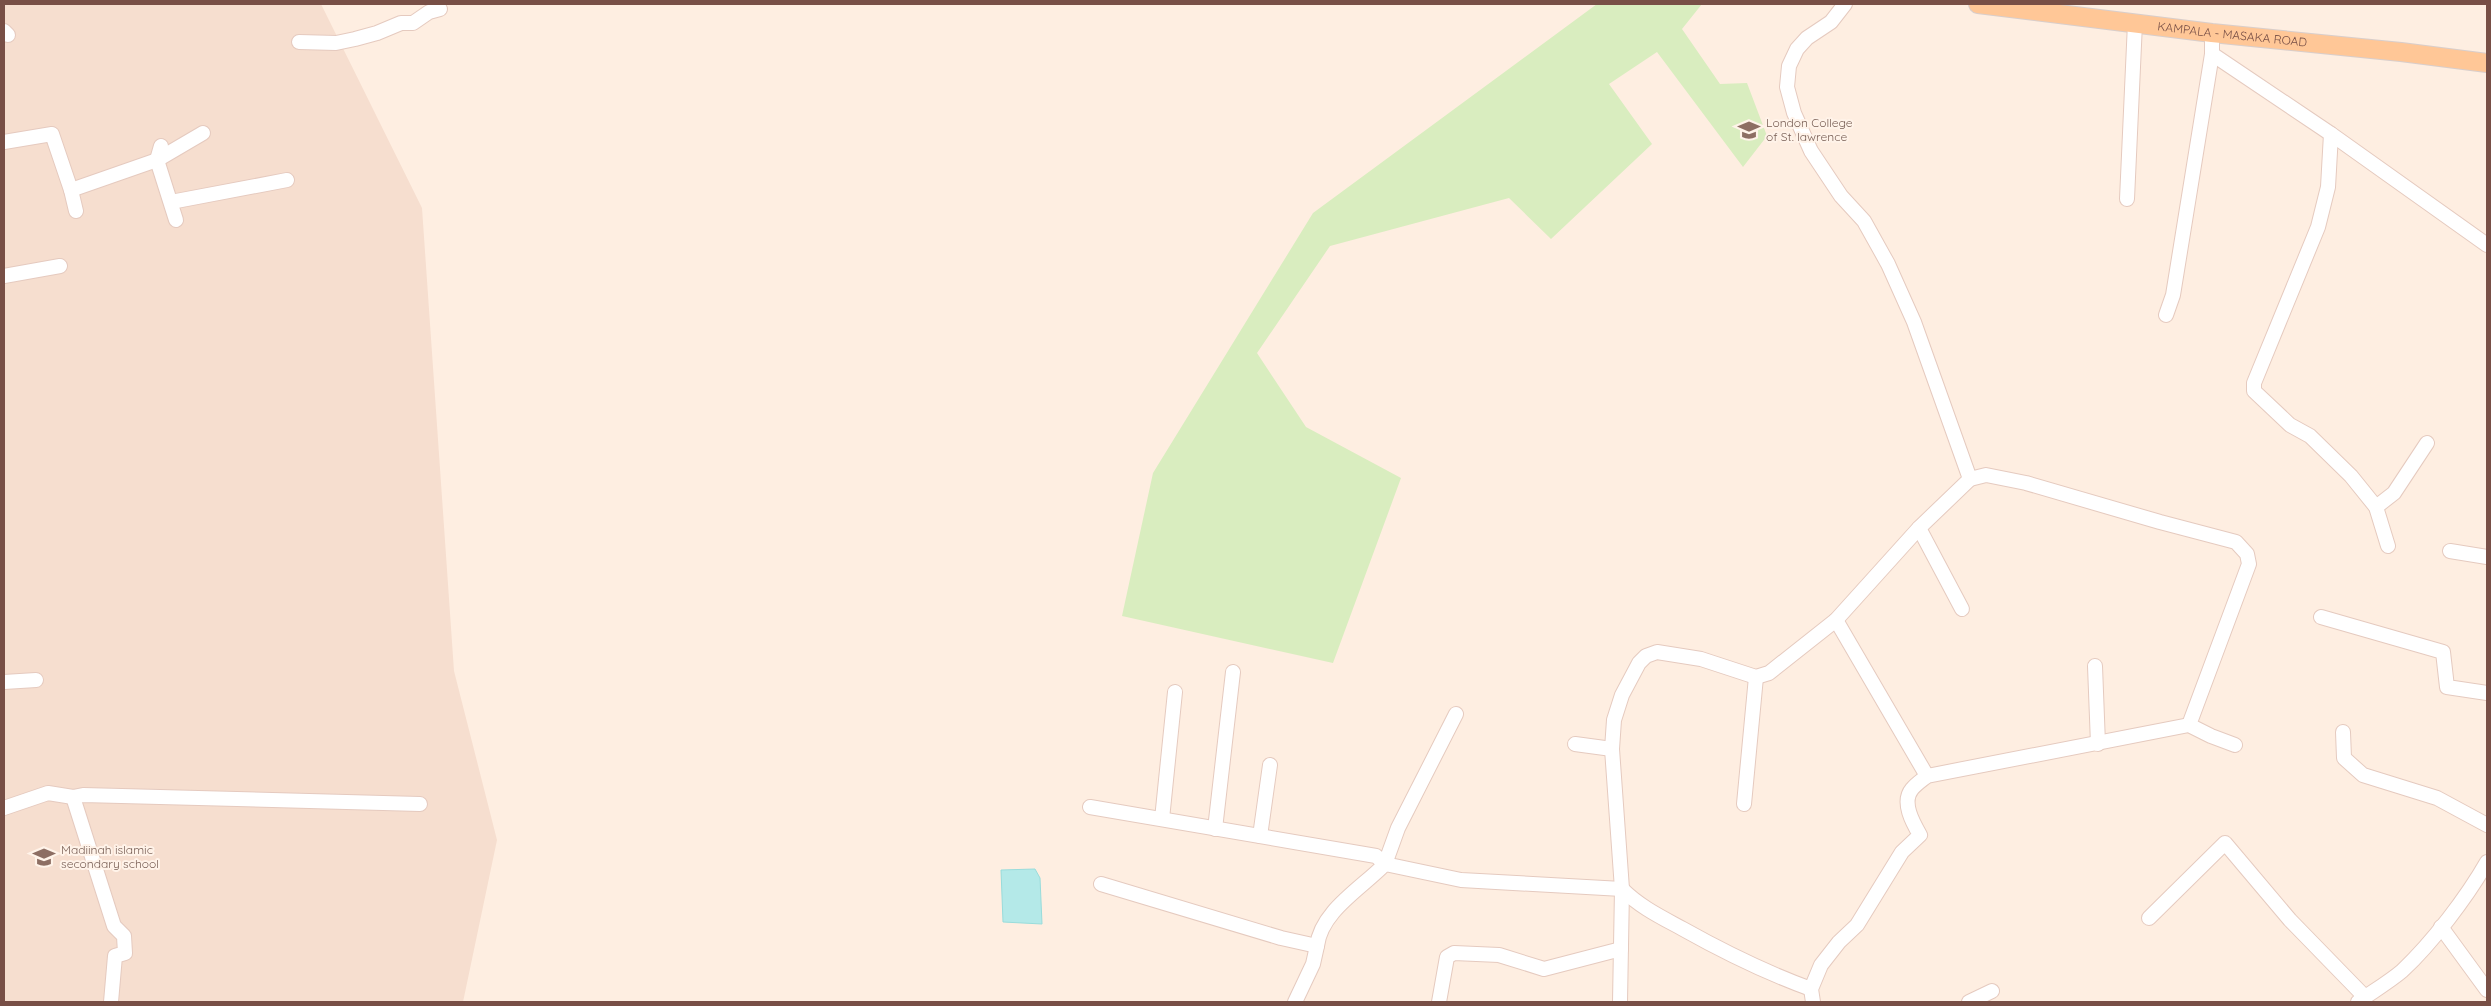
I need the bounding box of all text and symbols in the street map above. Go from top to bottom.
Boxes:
street label: KAMPALA - MASAKA ROAD [2157,18,2308,50]
place label: London College of St. lawrence [1766,115,1853,144]
school or university icon: London College of St. lawrence [1736,117,1762,143]
place label: Madiinah islamic secondary school [61,842,159,871]
school or university icon: Madiinah islamic secondary school [31,844,57,870]

